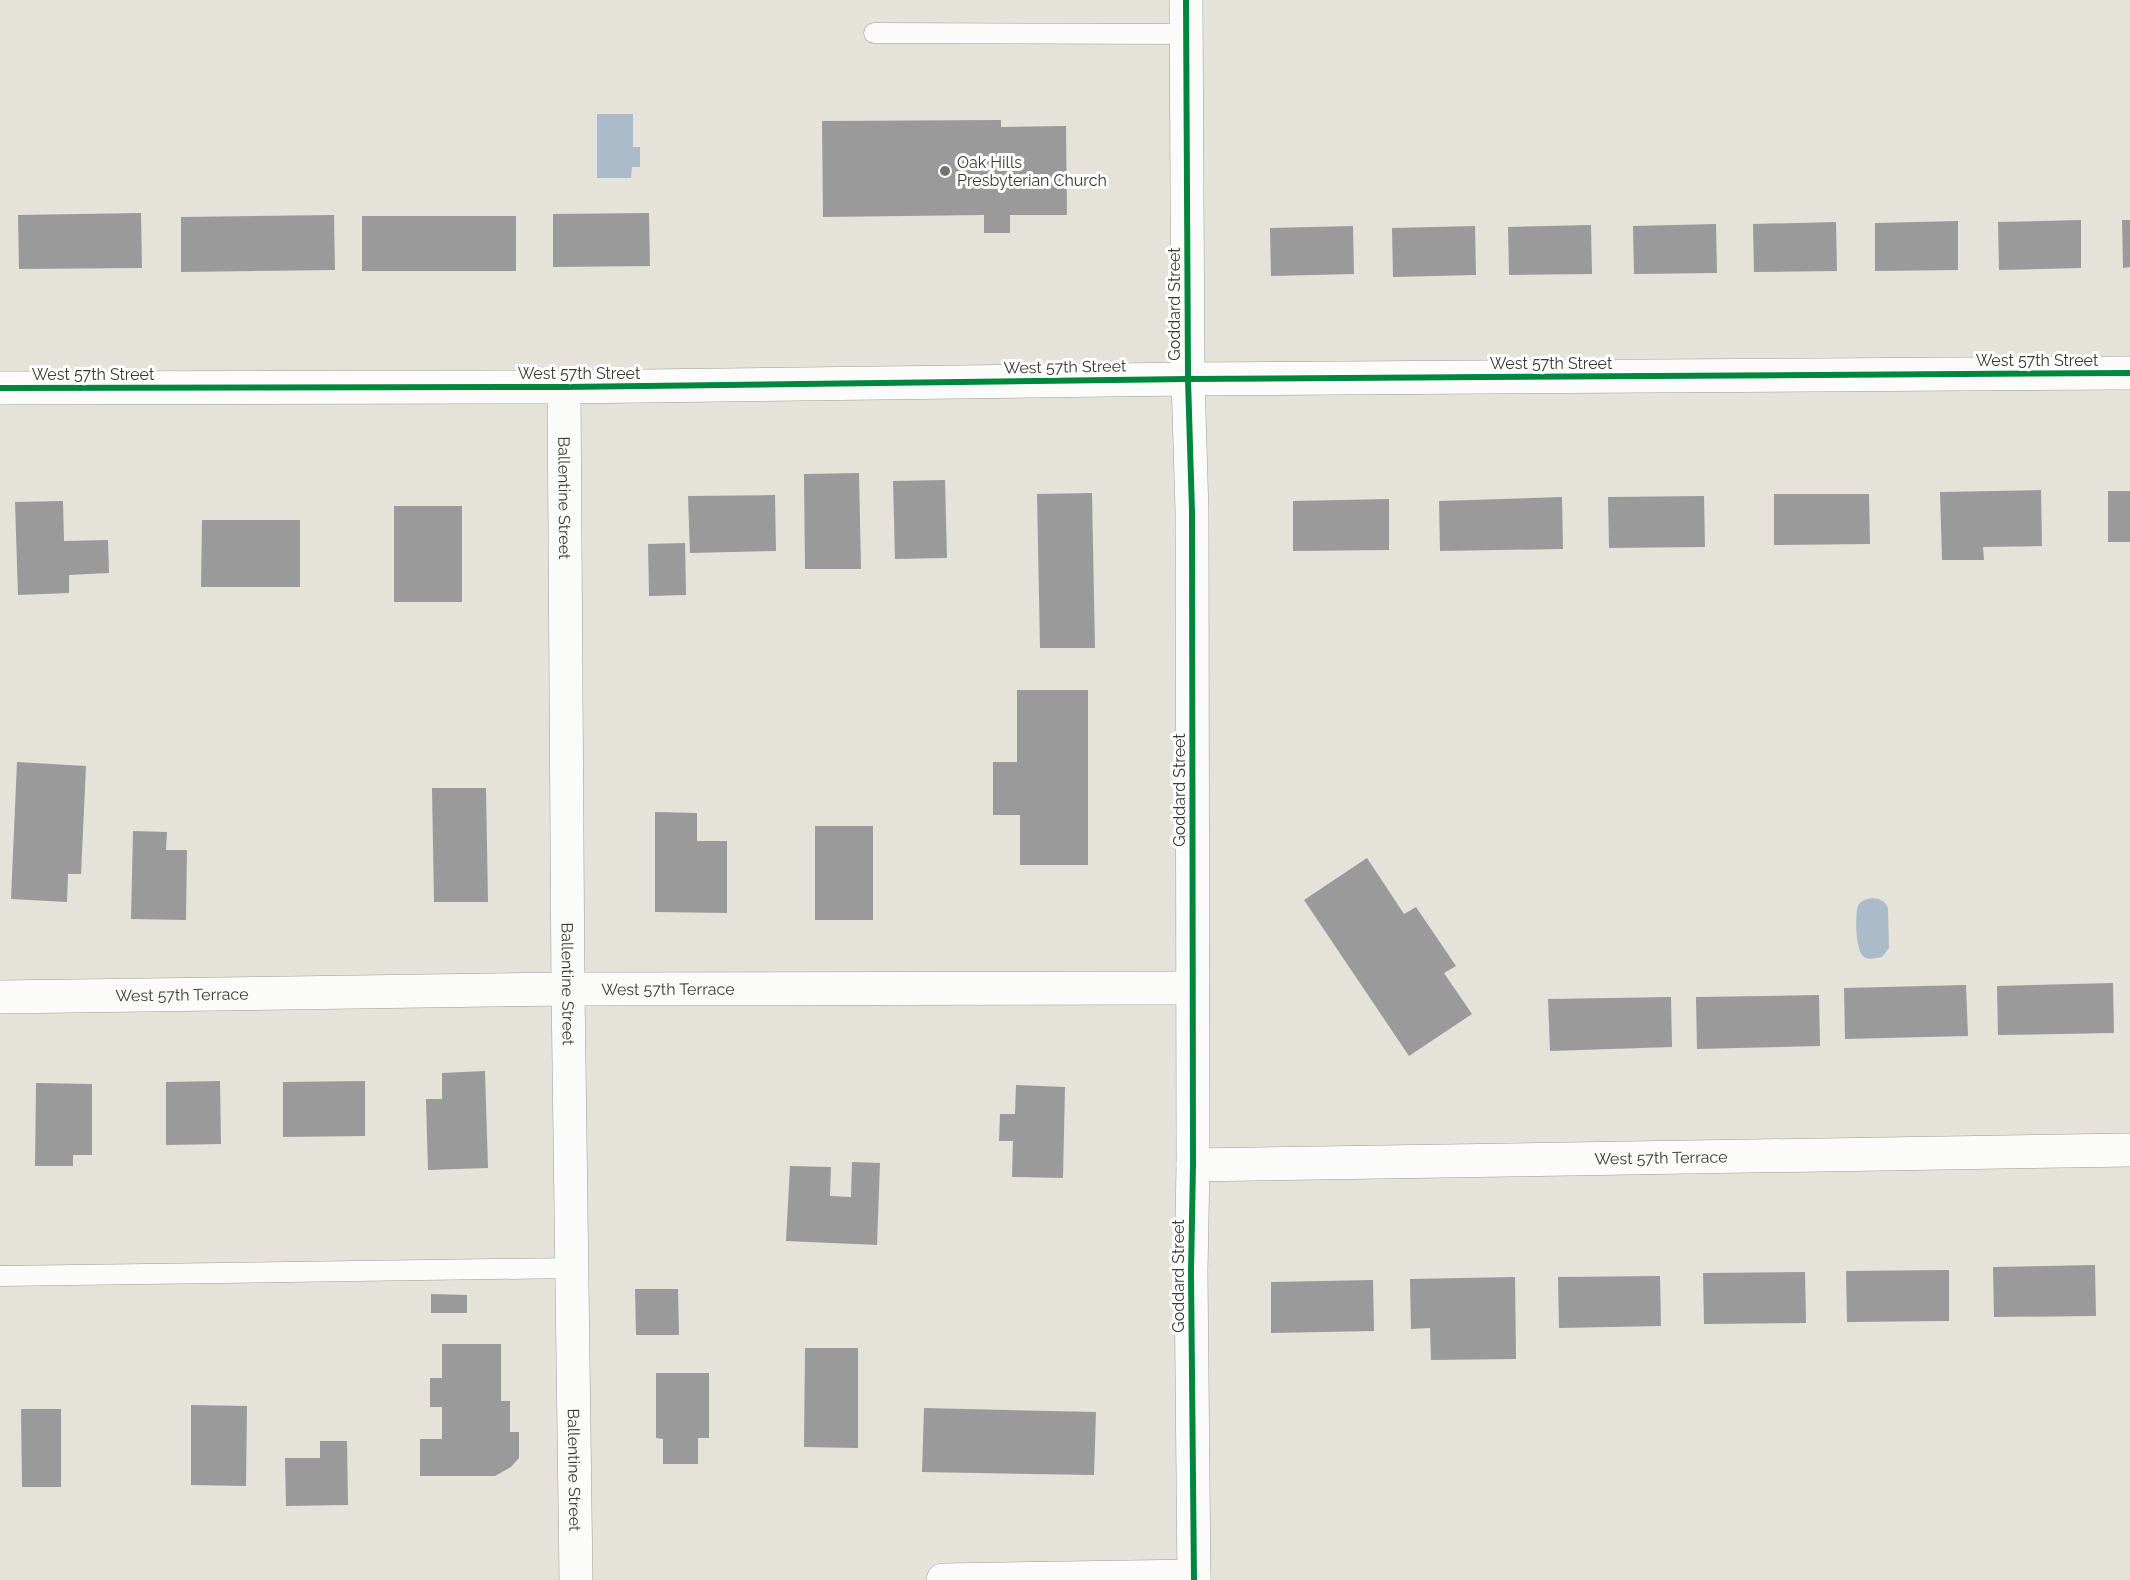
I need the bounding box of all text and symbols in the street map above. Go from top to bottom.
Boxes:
place label: Oak Hills Presbyterian Church [957,153,1107,190]
marker: Oak Hills Presbyterian Church [938,164,952,178]
street label: Goddard Street [1165,247,1184,361]
street label: West 57th Street [1976,351,2099,370]
street label: West 57th Street [1490,354,1613,373]
street label: West 57th Street [1004,356,1127,378]
street label: West 57th Street [518,364,641,383]
street label: West 57th Street [32,365,155,384]
street label: Ballentine Street [555,436,575,560]
street label: Goddard Street [1170,733,1189,847]
street label: Ballentine Street [558,922,578,1046]
street label: West 57th Terrace [601,979,735,998]
street label: West 57th Terrace [115,984,249,1005]
street label: West 57th Terrace [1594,1147,1728,1168]
street label: Goddard Street [1169,1219,1188,1333]
street label: Ballentine Street [564,1408,585,1532]

